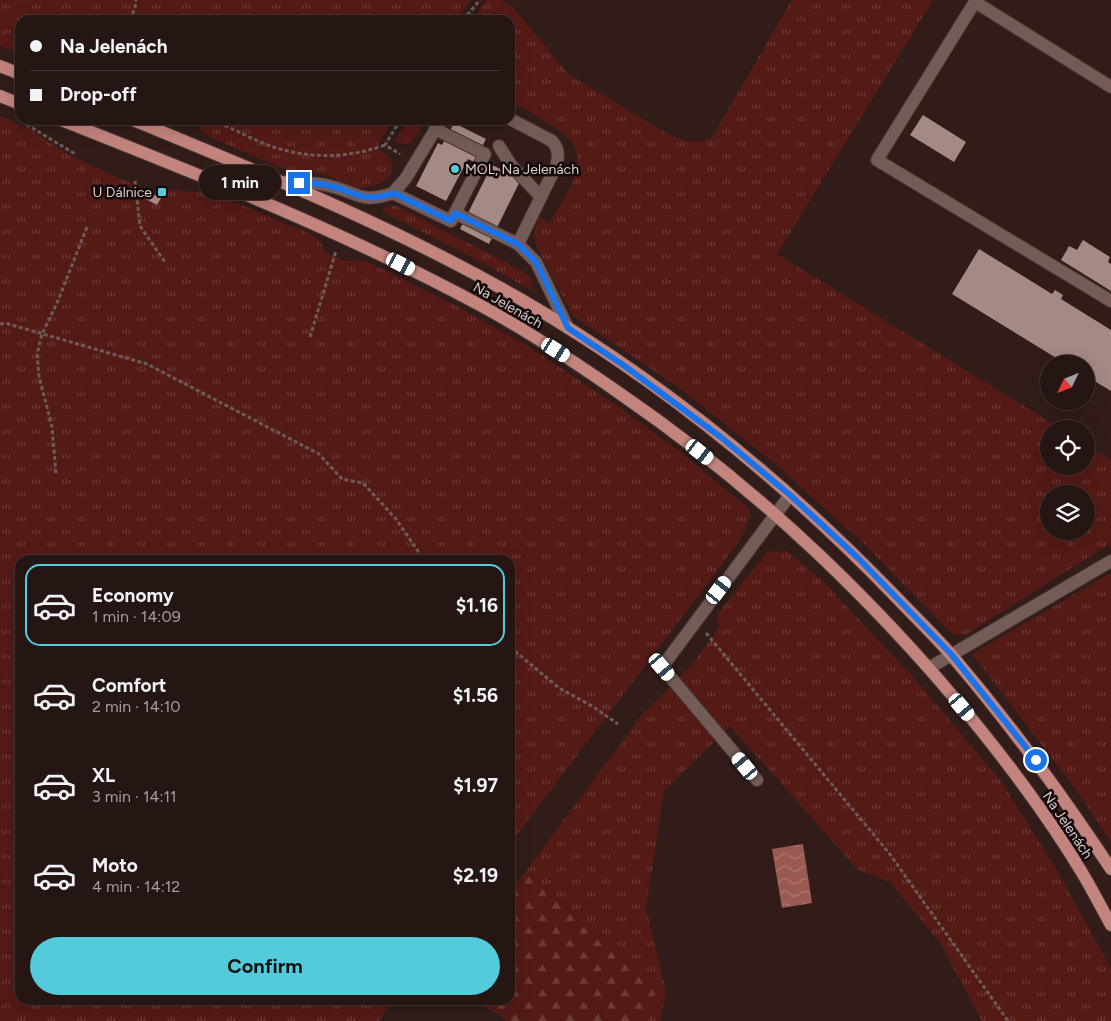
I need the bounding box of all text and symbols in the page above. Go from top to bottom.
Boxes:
text: Na Jelenách [60,35,168,58]
text: Drop-off [60,83,137,106]
place label: MOL, Na Jelenách [465,161,579,178]
marker: MOL, Na Jelenách [449,163,461,175]
callout: 1 min [199,166,282,200]
route end [288,172,310,194]
text: 1 min [221,173,259,192]
place label: U Dálnice [93,184,152,201]
marker: U Dálnice [156,186,168,198]
car [384,251,417,277]
street label: Na Jelenách [470,279,546,332]
car [539,336,572,364]
north arrow [1040,355,1095,410]
map controls [1040,355,1095,540]
button: locate [1040,420,1095,475]
car [683,437,716,467]
button: layers [1040,485,1095,540]
car [703,574,734,606]
icon: car [32,583,77,628]
text: Economy [92,584,174,607]
text: $1.16 [456,594,498,617]
text: 1 min · 14:09 [92,607,181,626]
car [646,651,677,683]
icon: car [32,673,77,718]
text: Comfort [92,674,167,697]
text: $1.56 [453,684,498,707]
car [946,691,977,723]
text: 2 min · 14:10 [92,697,181,716]
route start [1025,749,1047,771]
car [729,750,760,782]
icon: car [32,763,77,808]
text: XL [92,764,115,787]
text: $1.97 [453,774,498,797]
text: 3 min · 14:11 [92,787,177,806]
street label: Na Jelenách [1039,788,1096,862]
icon: car [32,853,77,898]
text: Moto [92,854,138,877]
text: $2.19 [453,864,498,887]
text: 4 min · 14:12 [92,877,180,896]
button: Confirm [30,937,500,995]

